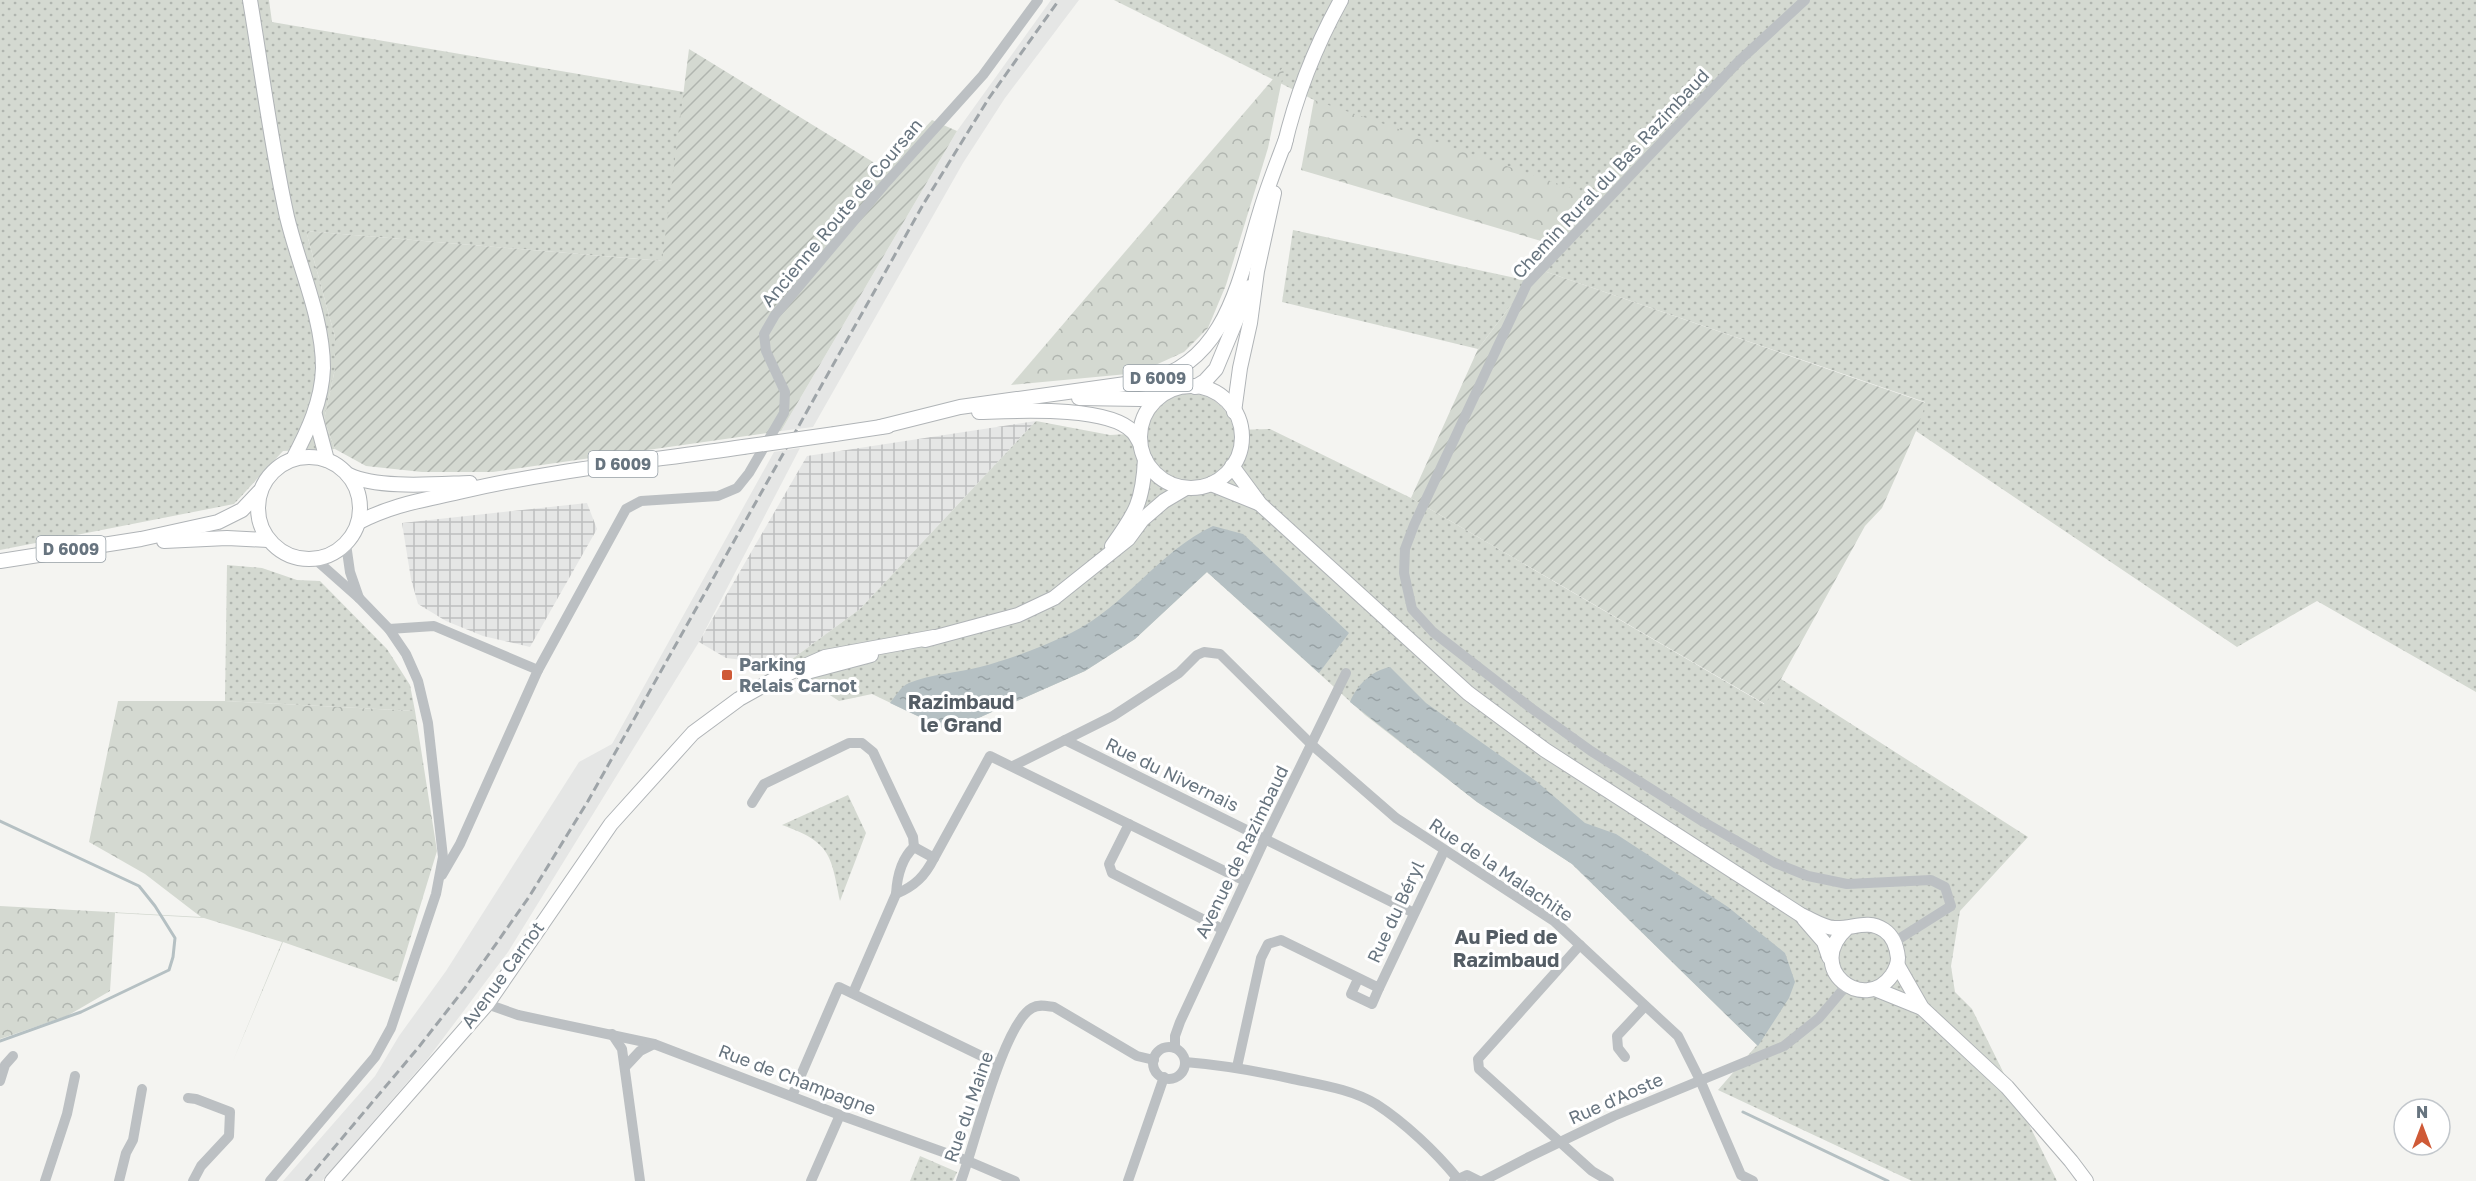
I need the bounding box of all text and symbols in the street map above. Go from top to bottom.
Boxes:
street label: Chemin Rural du Bas Razimbaud [1507,64,1713,283]
street label: Ancienne Route de Coursan [756,114,926,311]
road number: D 6009 [1124,365,1192,391]
road number: D 6009 [588,451,658,477]
road number: D 6009 [36,536,106,562]
place label: Parking Relais Carnot [739,653,857,696]
marker: Parking Relais Carnot [720,668,734,682]
district label: Razimbaud le Grand [908,689,1014,736]
street label: Rue du Nivernais [1102,732,1243,816]
street label: Avenue de Razimbaud [1190,762,1293,942]
street label: Rue de la Malachite [1425,813,1578,926]
street label: Rue du Béryl [1362,857,1428,966]
street label: Avenue Carnot [456,917,548,1032]
district label: Au Pied de Razimbaud [1453,924,1559,971]
street label: Rue de Champagne [715,1039,879,1119]
street label: Rue du Maine [939,1048,997,1165]
street label: Rue d'Aoste [1565,1067,1666,1129]
north arrow [2392,1097,2452,1157]
text: N [2416,1102,2428,1122]

